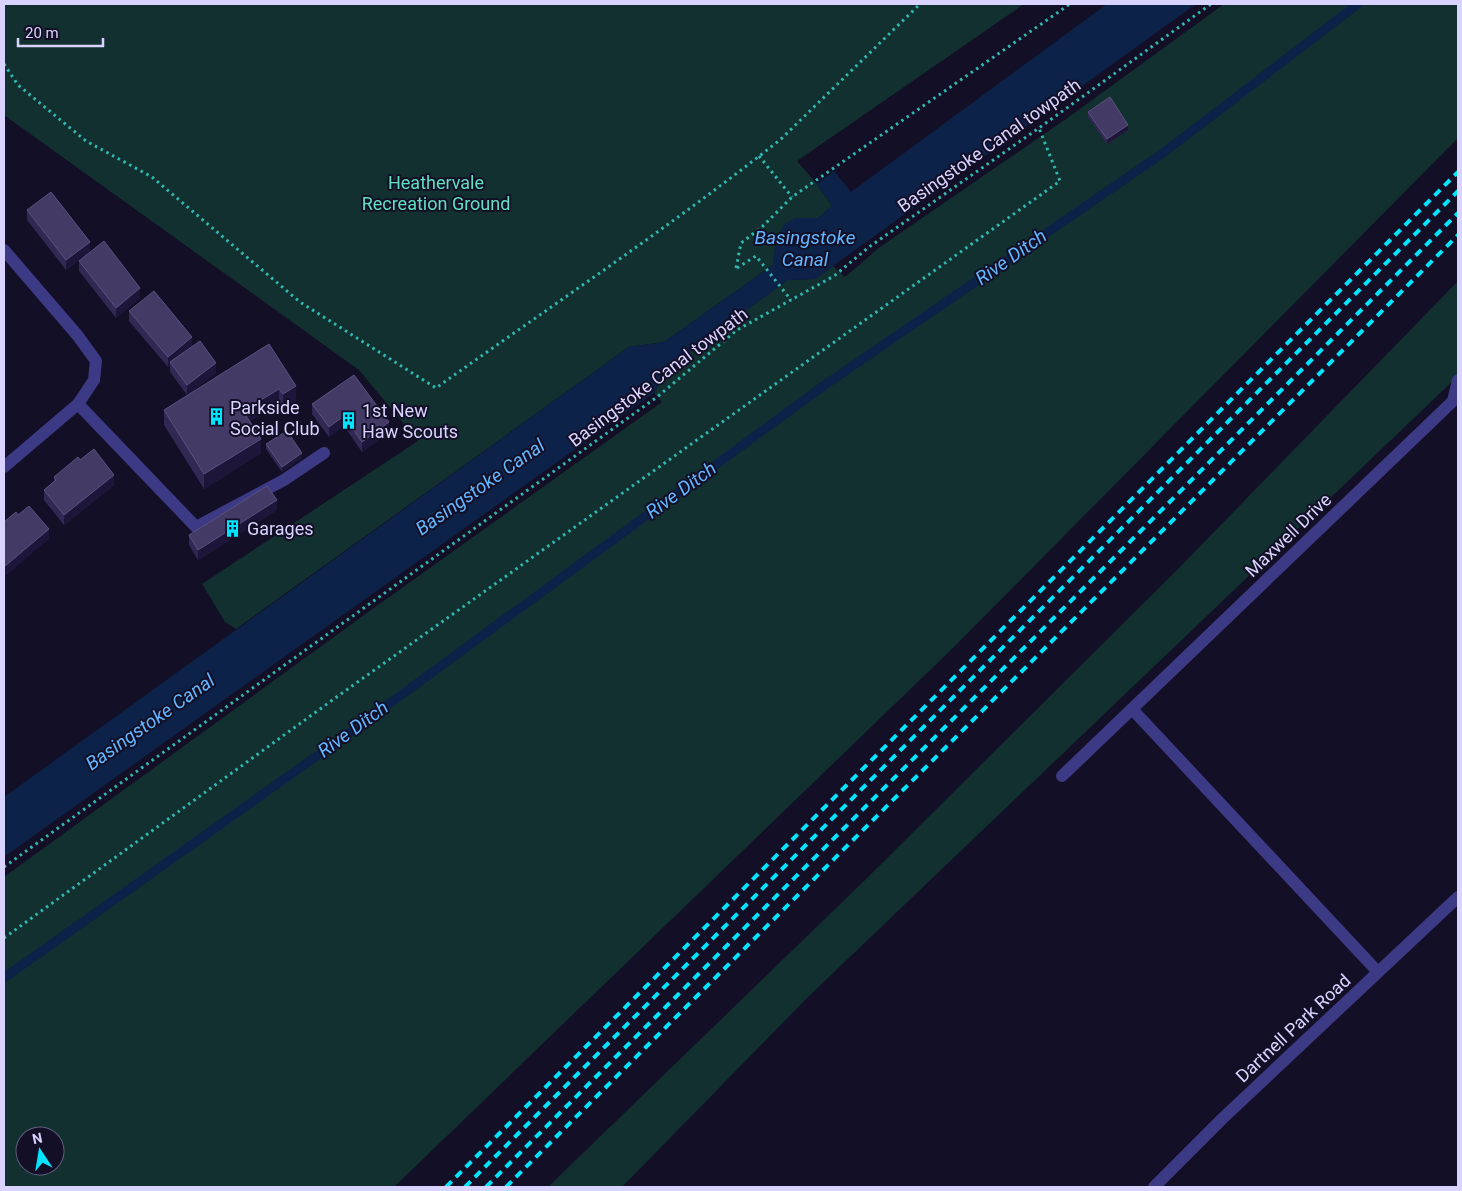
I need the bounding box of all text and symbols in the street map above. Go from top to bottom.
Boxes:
scale bar [18,15,102,47]
text: 20 m [25,24,59,42]
street label: Basingstoke Canal towpath [894,74,1084,216]
park label: Heathervale Recreation Ground [362,172,510,214]
water label: Rive Ditch [971,224,1051,290]
water label: Basingstoke Canal [755,226,856,271]
street label: Basingstoke Canal towpath [565,303,751,451]
place label: Parkside Social Club [230,397,320,439]
place label: 1st New Haw Scouts [362,400,458,442]
building icon: Parkside Social Club [206,407,226,427]
building icon: 1st New Haw Scouts [338,410,358,430]
water label: Basingstoke Canal [411,434,549,540]
water label: Rive Ditch [641,457,721,523]
street label: Maxwell Drive [1241,489,1335,581]
building icon: Garages [223,518,243,538]
place label: Garages [247,518,314,539]
water label: Basingstoke Canal [81,669,219,775]
water label: Rive Ditch [313,696,393,762]
street label: Dartnell Park Road [1231,970,1355,1086]
north arrow [15,1126,65,1176]
text: N [31,1129,44,1147]

